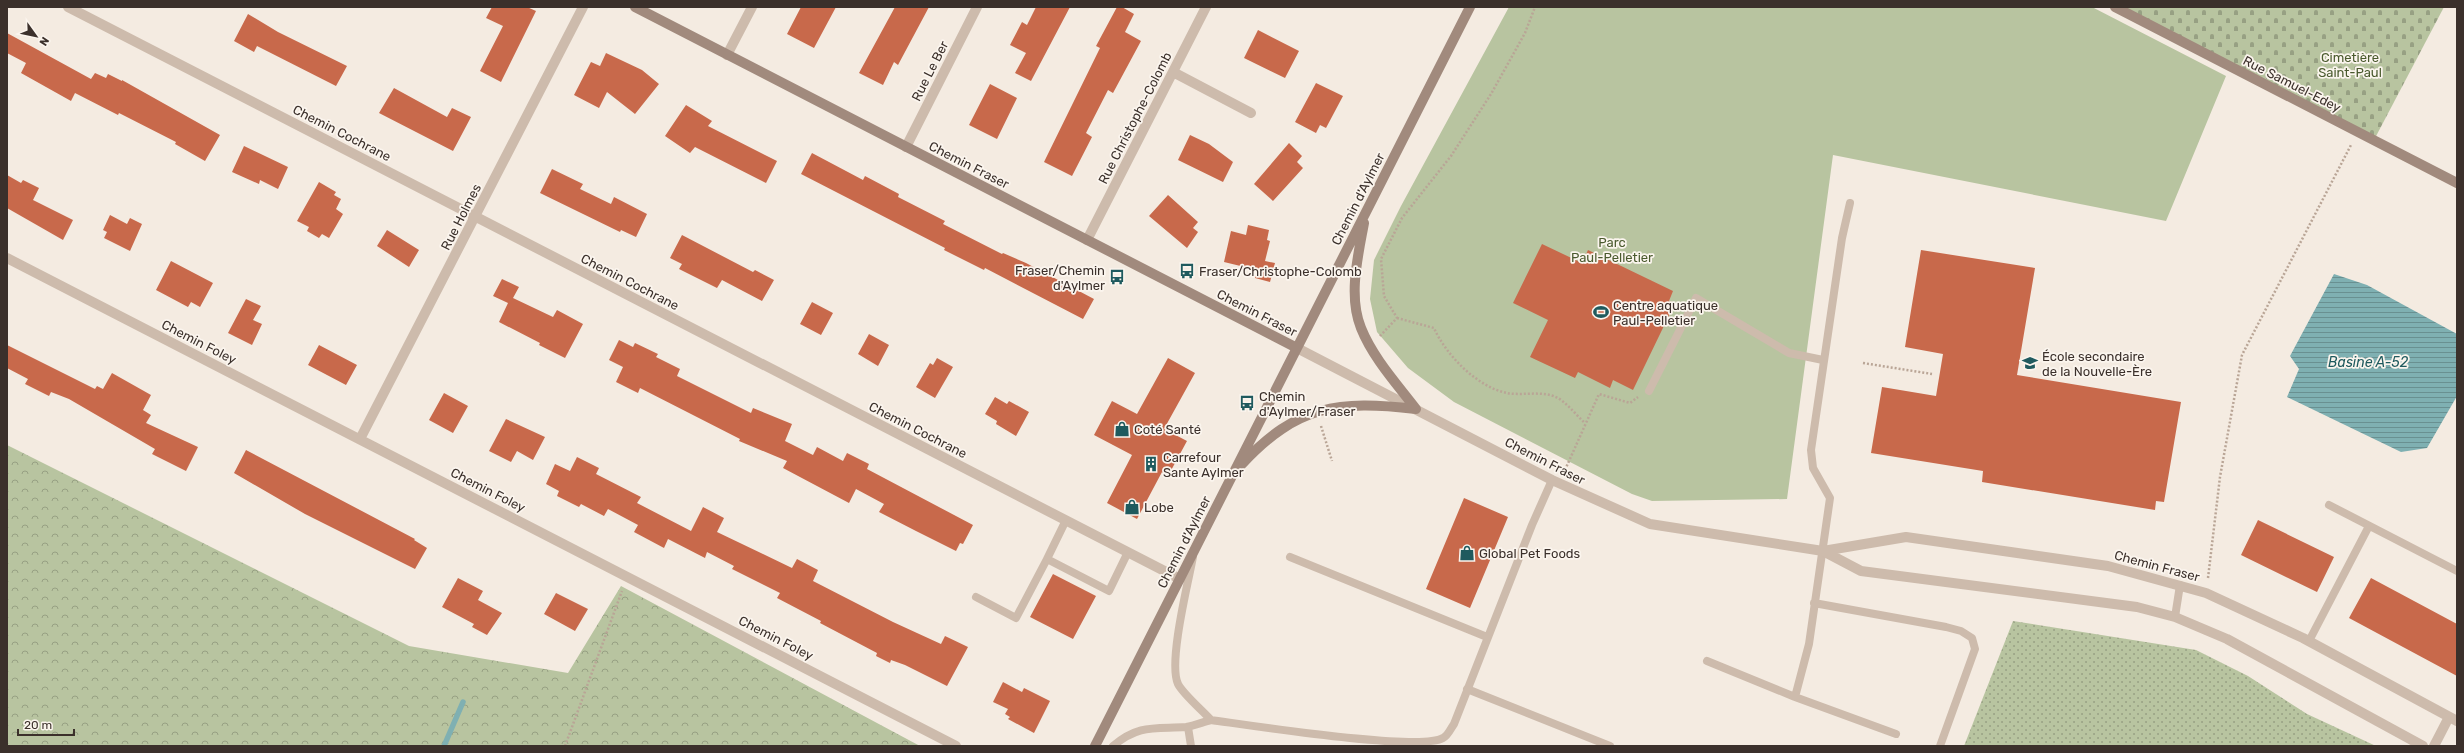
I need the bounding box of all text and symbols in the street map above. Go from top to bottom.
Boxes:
north arrow [16,16,56,56]
text: N [36,34,52,48]
street label: Rue Le Ber [908,38,952,104]
street label: Rue Christophe-Colomb [1095,49,1175,186]
park label: Cimetière Saint-Paul [2318,50,2382,80]
street label: Rue Samuel-Edey [2241,53,2343,115]
street label: Chemin Cochrane [290,102,394,164]
street label: Chemin Fraser [926,138,1012,192]
street label: Chemin d'Aylmer [1328,150,1388,248]
street label: Rue Holmes [438,181,484,253]
park label: Parc Paul-Pelletier [1571,235,1653,265]
street label: Chemin Cochrane [578,251,682,313]
bus stop icon: Fraser/Christophe-Colomb [1178,262,1196,280]
place label: Fraser/Chemin d'Aylmer [1015,263,1105,293]
place label: Fraser/Christophe-Colomb [1199,264,1362,279]
bus stop icon: Fraser/Chemin d'Aylmer [1108,268,1126,286]
street label: Chemin Fraser [1214,286,1300,340]
place label: Centre aquatique Paul-Pelletier [1613,298,1718,328]
sports icon: Centre aquatique Paul-Pelletier [1592,303,1610,321]
street label: Chemin Foley [159,317,239,367]
place label: École secondaire de la Nouvelle-Ère [2042,349,2152,379]
school or university icon: École secondaire de la Nouvelle-Ère [2021,354,2039,372]
water label: Basine A-52 [2328,354,2409,371]
place label: Chemin d'Aylmer/Fraser [1259,389,1356,419]
bus stop icon: Chemin d'Aylmer/Fraser [1238,394,1256,412]
street label: Chemin Cochrane [866,399,970,461]
shop icon: Coté Santé [1113,420,1131,438]
place label: Coté Santé [1134,422,1201,437]
street label: Chemin Fraser [1502,434,1588,488]
place label: Carrefour Sante Aylmer [1163,450,1244,480]
building icon: Carrefour Sante Aylmer [1142,455,1160,473]
street label: Chemin Foley [448,465,528,515]
street label: Chemin d'Aylmer [1154,493,1214,591]
shop icon: Lobe [1123,498,1141,516]
place label: Lobe [1144,500,1174,515]
shop icon: Global Pet Foods [1458,544,1476,562]
place label: Global Pet Foods [1479,546,1581,561]
street label: Chemin Fraser [2113,547,2201,585]
street label: Chemin Foley [736,613,816,663]
scale bar [18,711,74,737]
text: 20 m [24,718,52,732]

